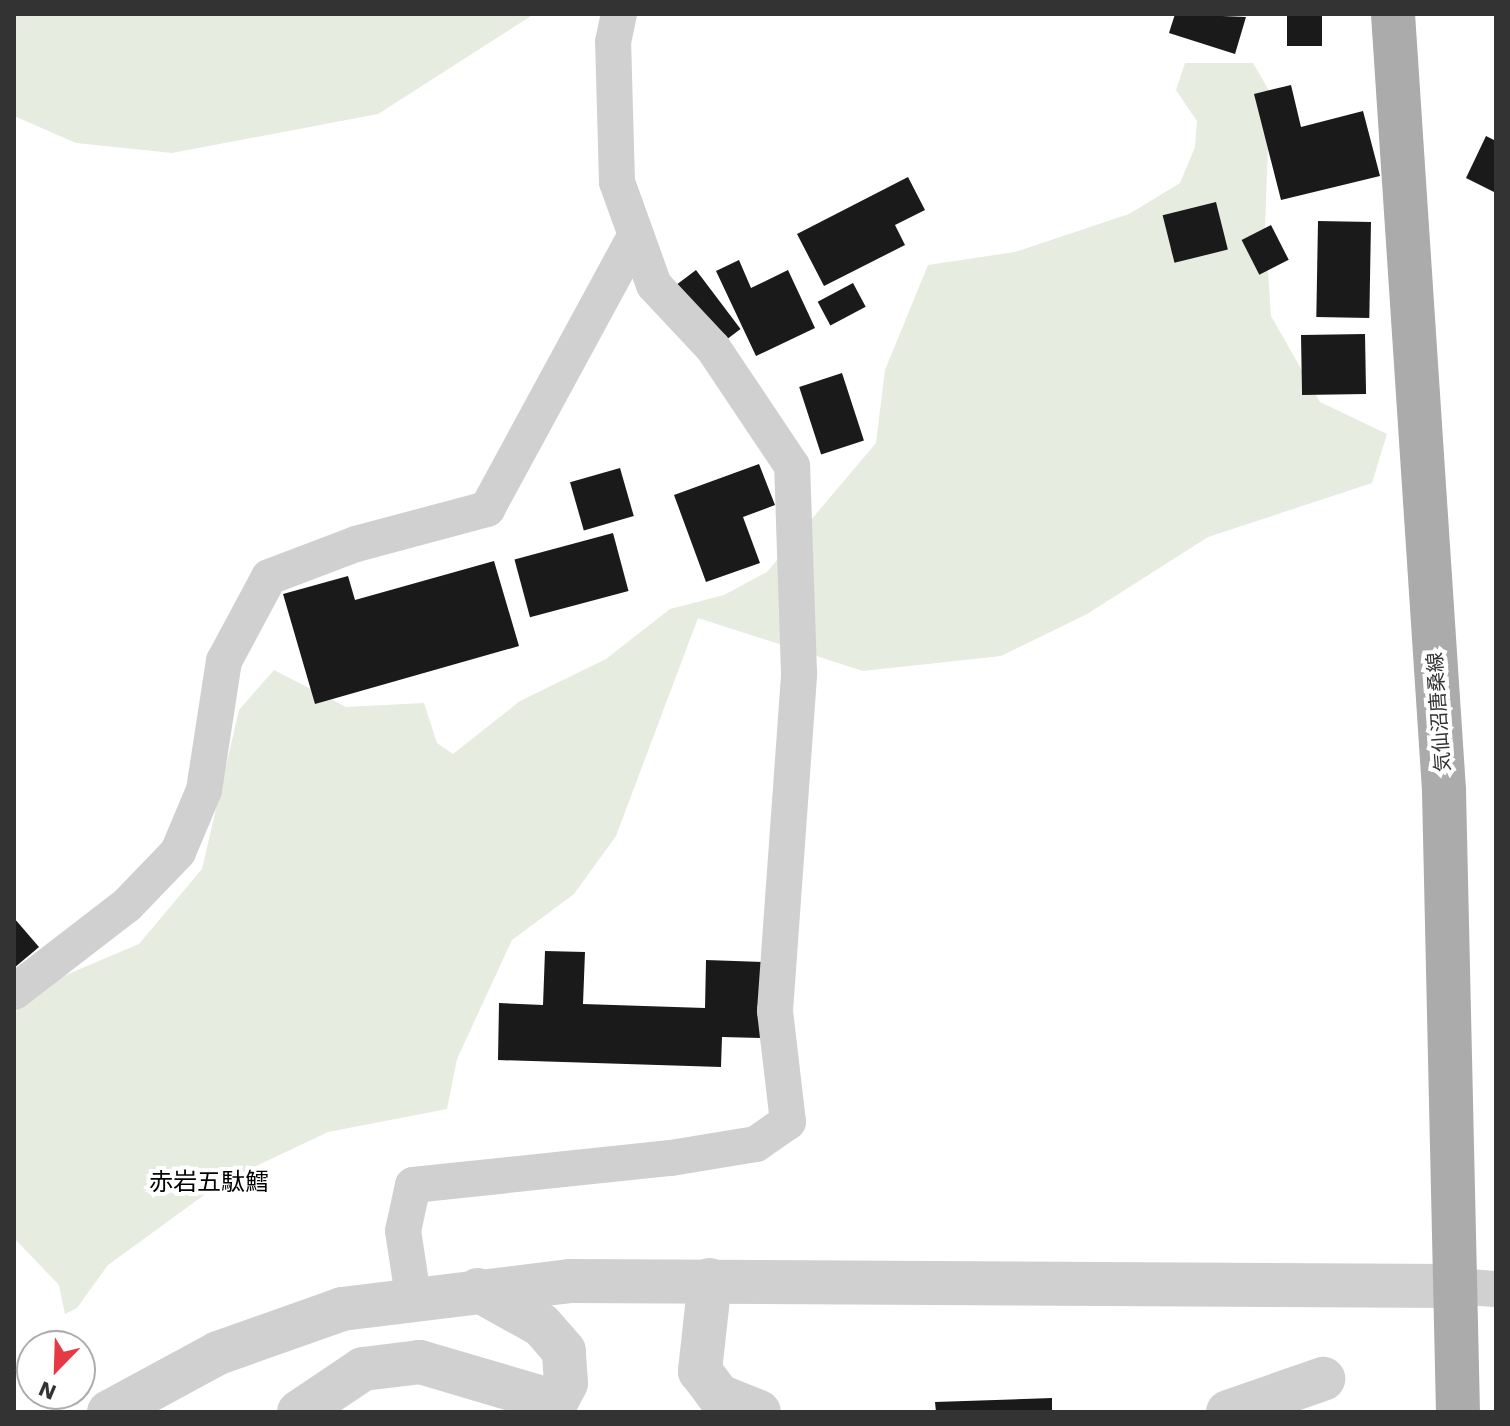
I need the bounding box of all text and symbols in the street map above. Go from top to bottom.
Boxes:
street label: 気仙沼唐桑線 [1423,651,1455,773]
district label: 赤岩五駄鱈 [149,1169,269,1197]
north arrow [16,1330,96,1410]
text: N [35,1376,60,1405]

